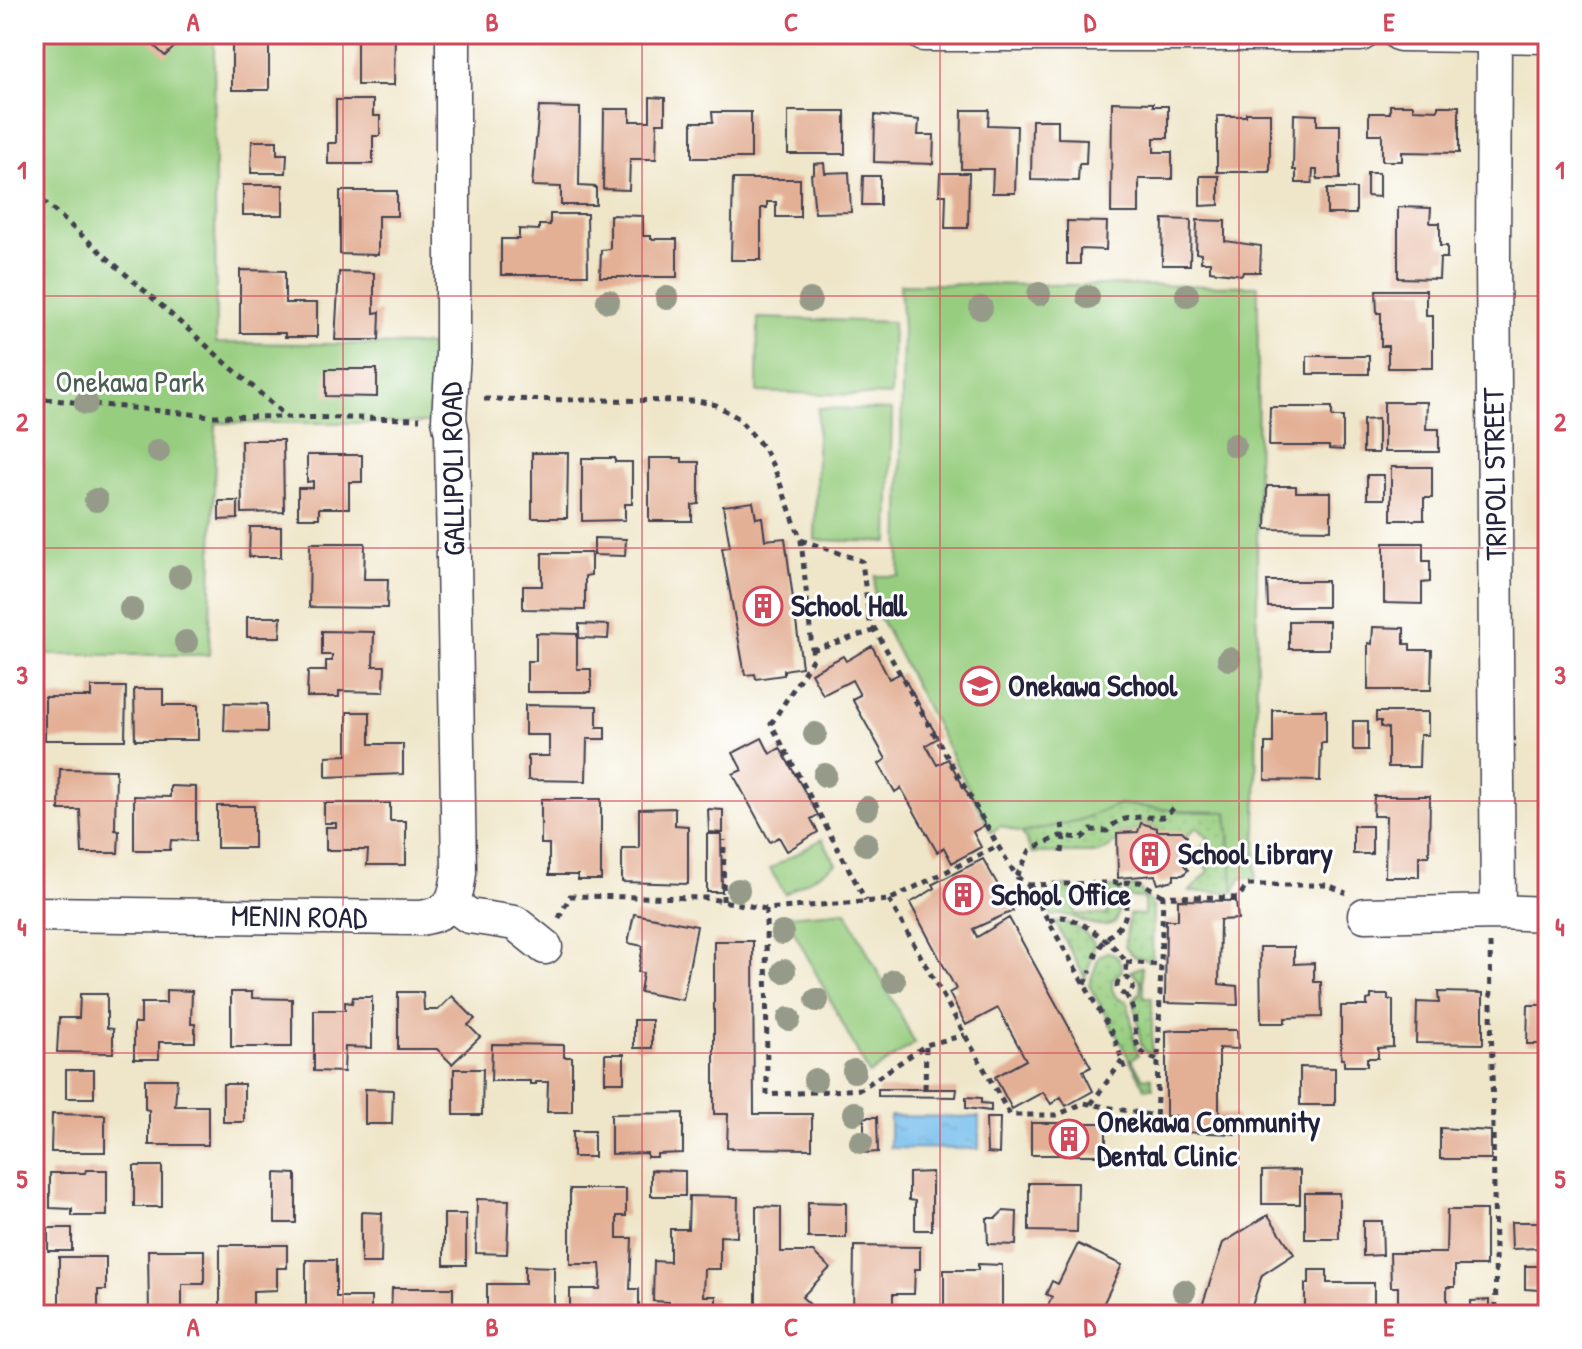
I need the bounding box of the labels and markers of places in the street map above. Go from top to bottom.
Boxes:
building icon: School Hall [742,585,784,627]
place label: School Hall [791,585,908,625]
school or university icon: Onekawa School [959,665,1001,707]
place label: Onekawa School [1008,665,1178,705]
building icon: School Library [1129,833,1171,875]
place label: School Library [1178,833,1333,874]
building icon: School Office [942,874,984,916]
place label: School Office [991,874,1131,914]
place label: Onekawa Community Dental Clinic [1097,1101,1321,1175]
building icon: Onekawa Community Dental Clinic [1048,1118,1090,1160]

